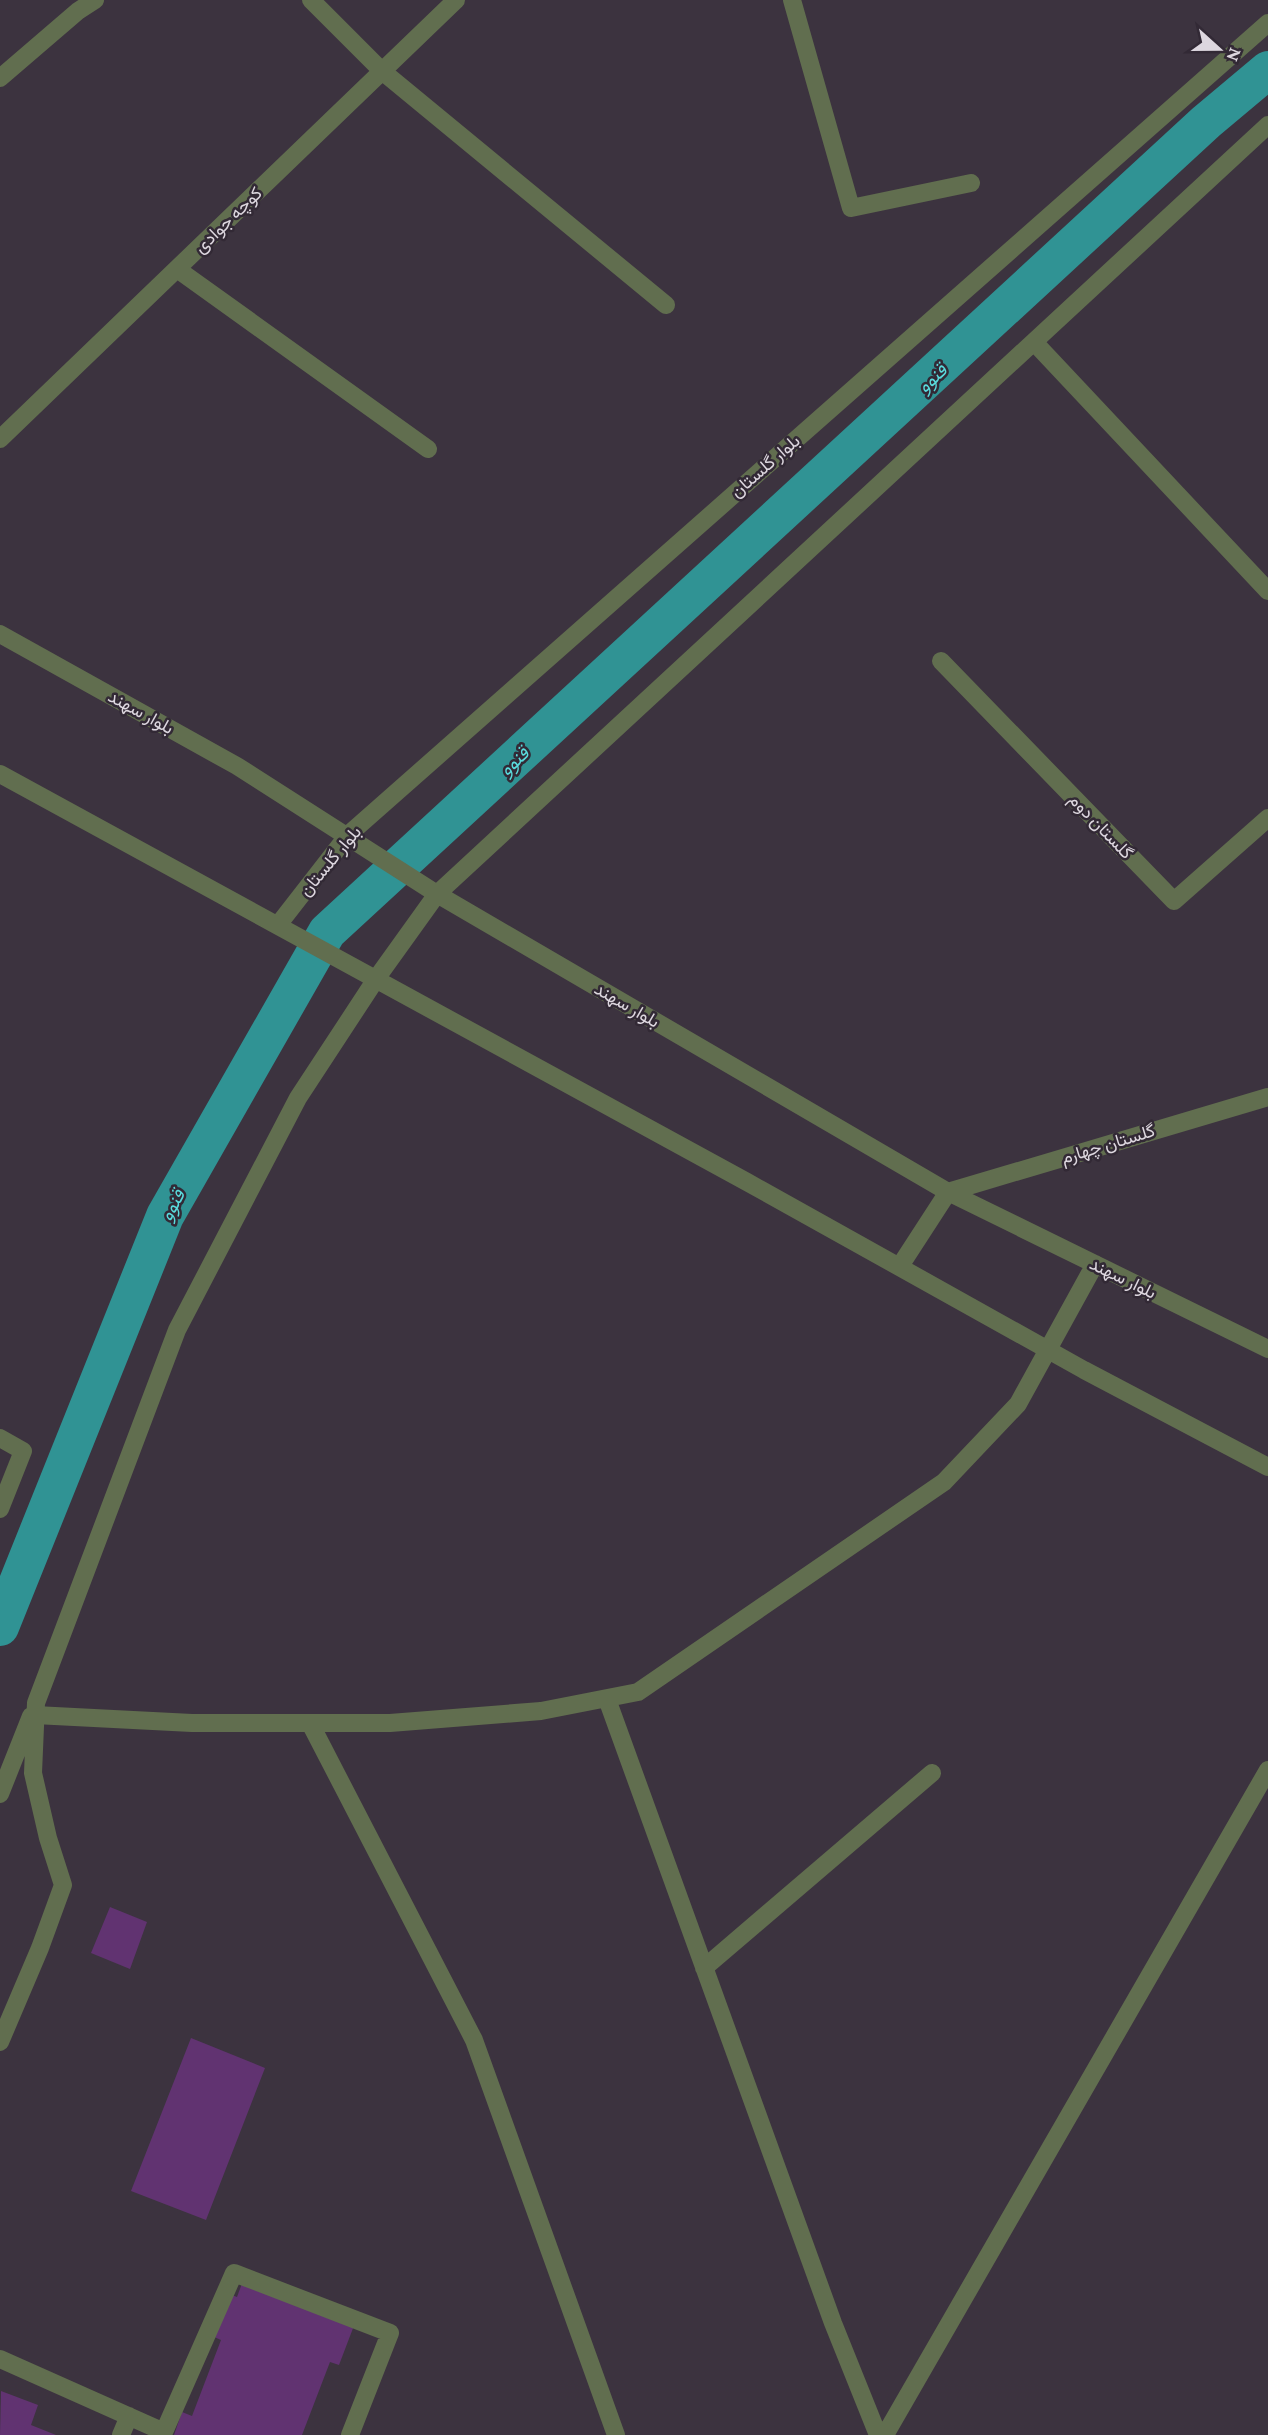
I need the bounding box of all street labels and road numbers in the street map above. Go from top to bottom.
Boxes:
street label: کوچه جوادی [190,183,267,259]
street label: بلوار گلستان [726,430,804,502]
street label: بلوار سهند [104,686,177,739]
street label: گلستان دوم [1063,789,1137,864]
street label: بلوار گلستان [295,822,366,901]
street label: بلوار سهند [591,978,663,1032]
street label: گلستان چهارم [1059,1120,1158,1170]
street label: بلوار سهند [1086,1253,1160,1304]

